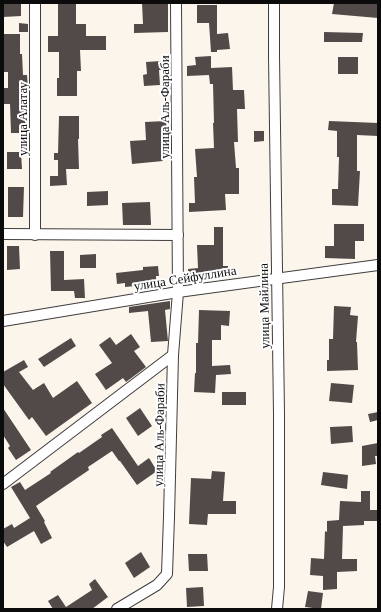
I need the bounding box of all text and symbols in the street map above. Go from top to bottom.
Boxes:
street label: улица Аль-Фараби [157,55,172,159]
street label: улица Алатау [15,81,30,156]
street label: улица Сейфуллина [133,262,238,294]
street label: улица Майлина [256,263,272,349]
street label: улица Аль-Фараби [151,383,167,487]

